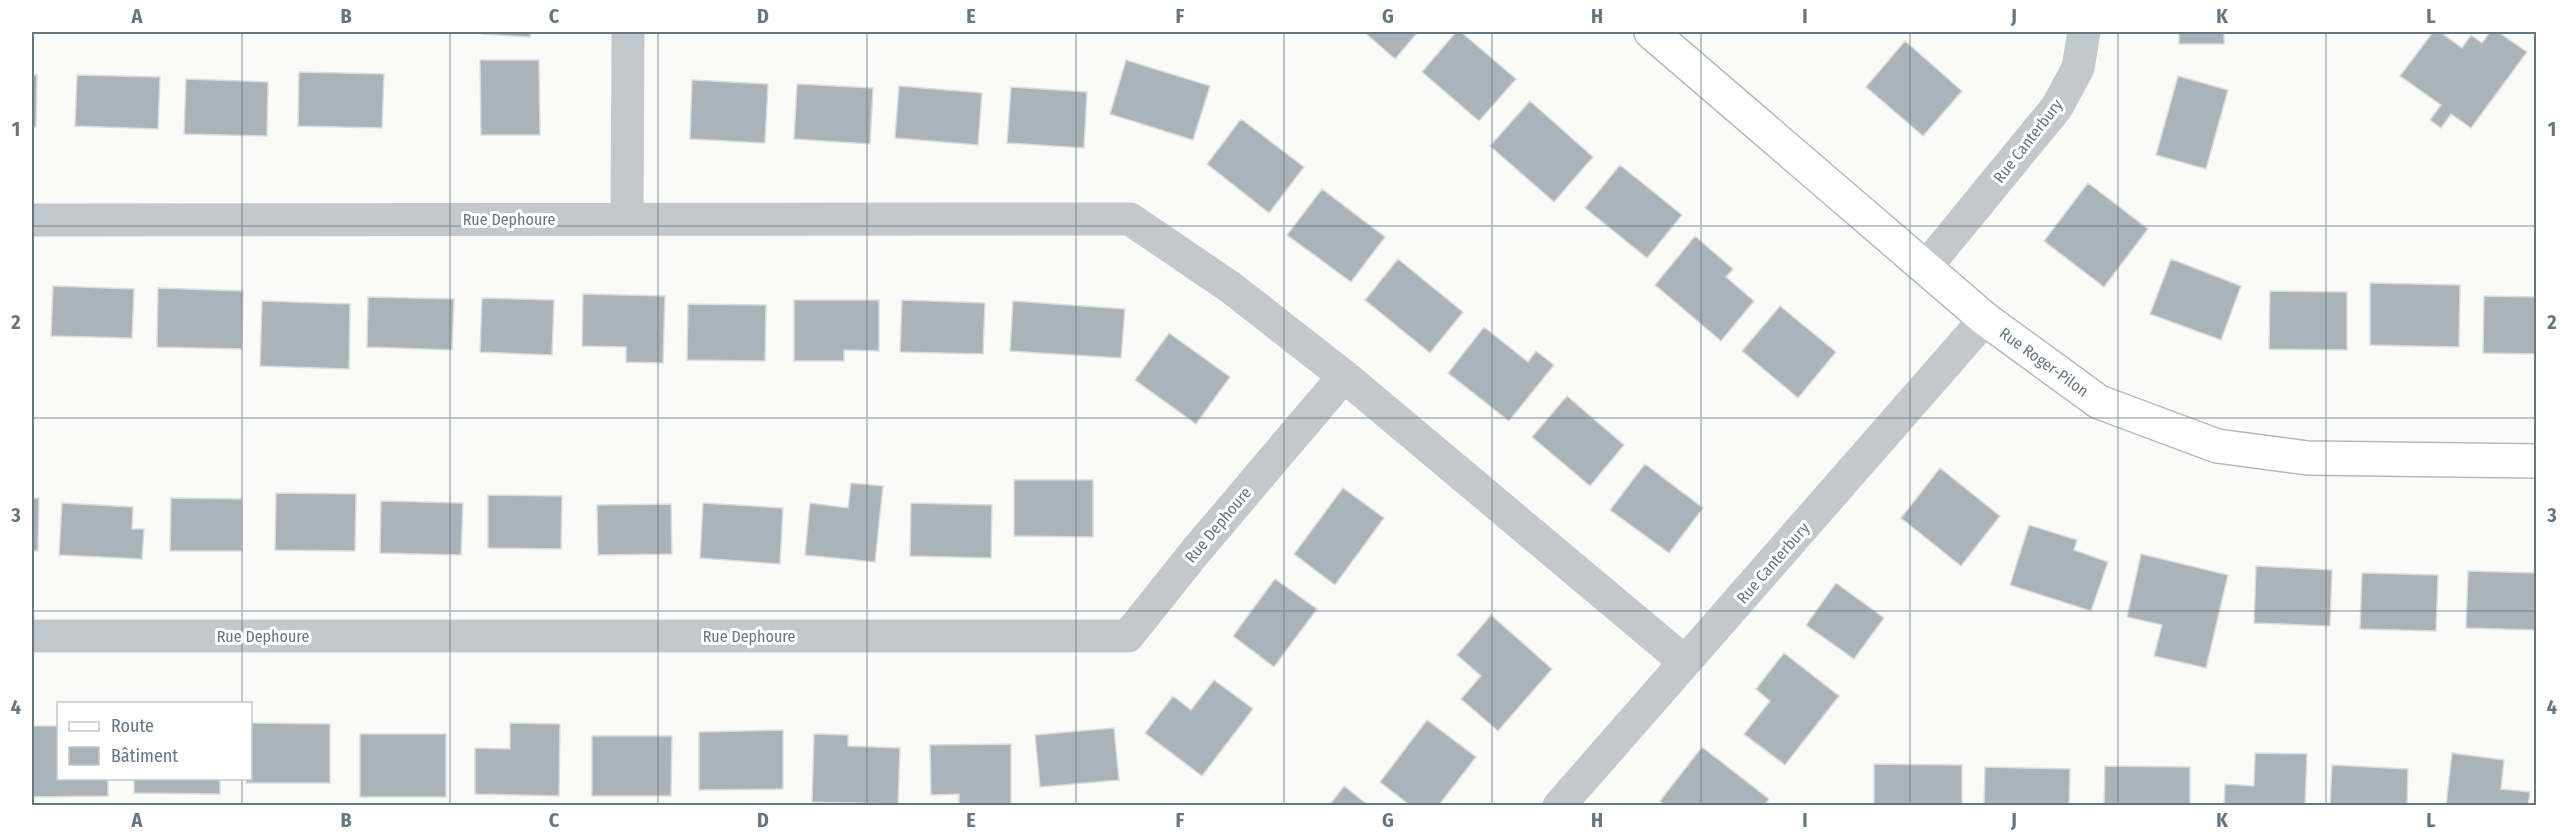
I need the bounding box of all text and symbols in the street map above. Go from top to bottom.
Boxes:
text: A [131,4,144,28]
text: B [340,4,352,28]
text: C [549,4,560,28]
text: D [757,4,769,28]
text: E [966,4,976,28]
text: F [1176,4,1185,28]
text: G [1382,4,1394,28]
text: H [1591,4,1603,28]
text: I [1802,4,1808,28]
text: J [2010,4,2017,28]
text: K [2216,4,2228,28]
text: L [2426,4,2436,28]
street label: Rue Canterbury [1989,95,2067,187]
text: 1 [12,117,20,141]
text: 1 [2548,117,2556,141]
street label: Rue Dephoure [463,210,555,229]
text: 2 [10,310,21,334]
text: 2 [2546,310,2557,334]
street label: Rue Roger-Pilon [1996,323,2092,401]
street label: Rue Dephoure [1181,483,1255,567]
text: 3 [10,503,21,527]
text: 3 [2546,503,2557,527]
street label: Rue Canterbury [1733,518,1814,607]
street label: Rue Dephoure [217,627,309,646]
street label: Rue Dephoure [703,627,795,646]
text: 4 [11,695,21,719]
text: 4 [2547,695,2557,719]
legend [57,702,252,780]
text: Route [111,715,154,737]
text: Bâtiment [111,745,178,767]
text: A [131,808,144,832]
text: B [340,808,352,832]
text: C [549,808,560,832]
text: D [757,808,769,832]
text: E [966,808,976,832]
text: F [1176,808,1185,832]
text: G [1382,808,1394,832]
text: H [1591,808,1603,832]
text: I [1802,808,1808,832]
text: J [2010,808,2017,832]
text: K [2216,808,2228,832]
text: L [2426,808,2436,832]

